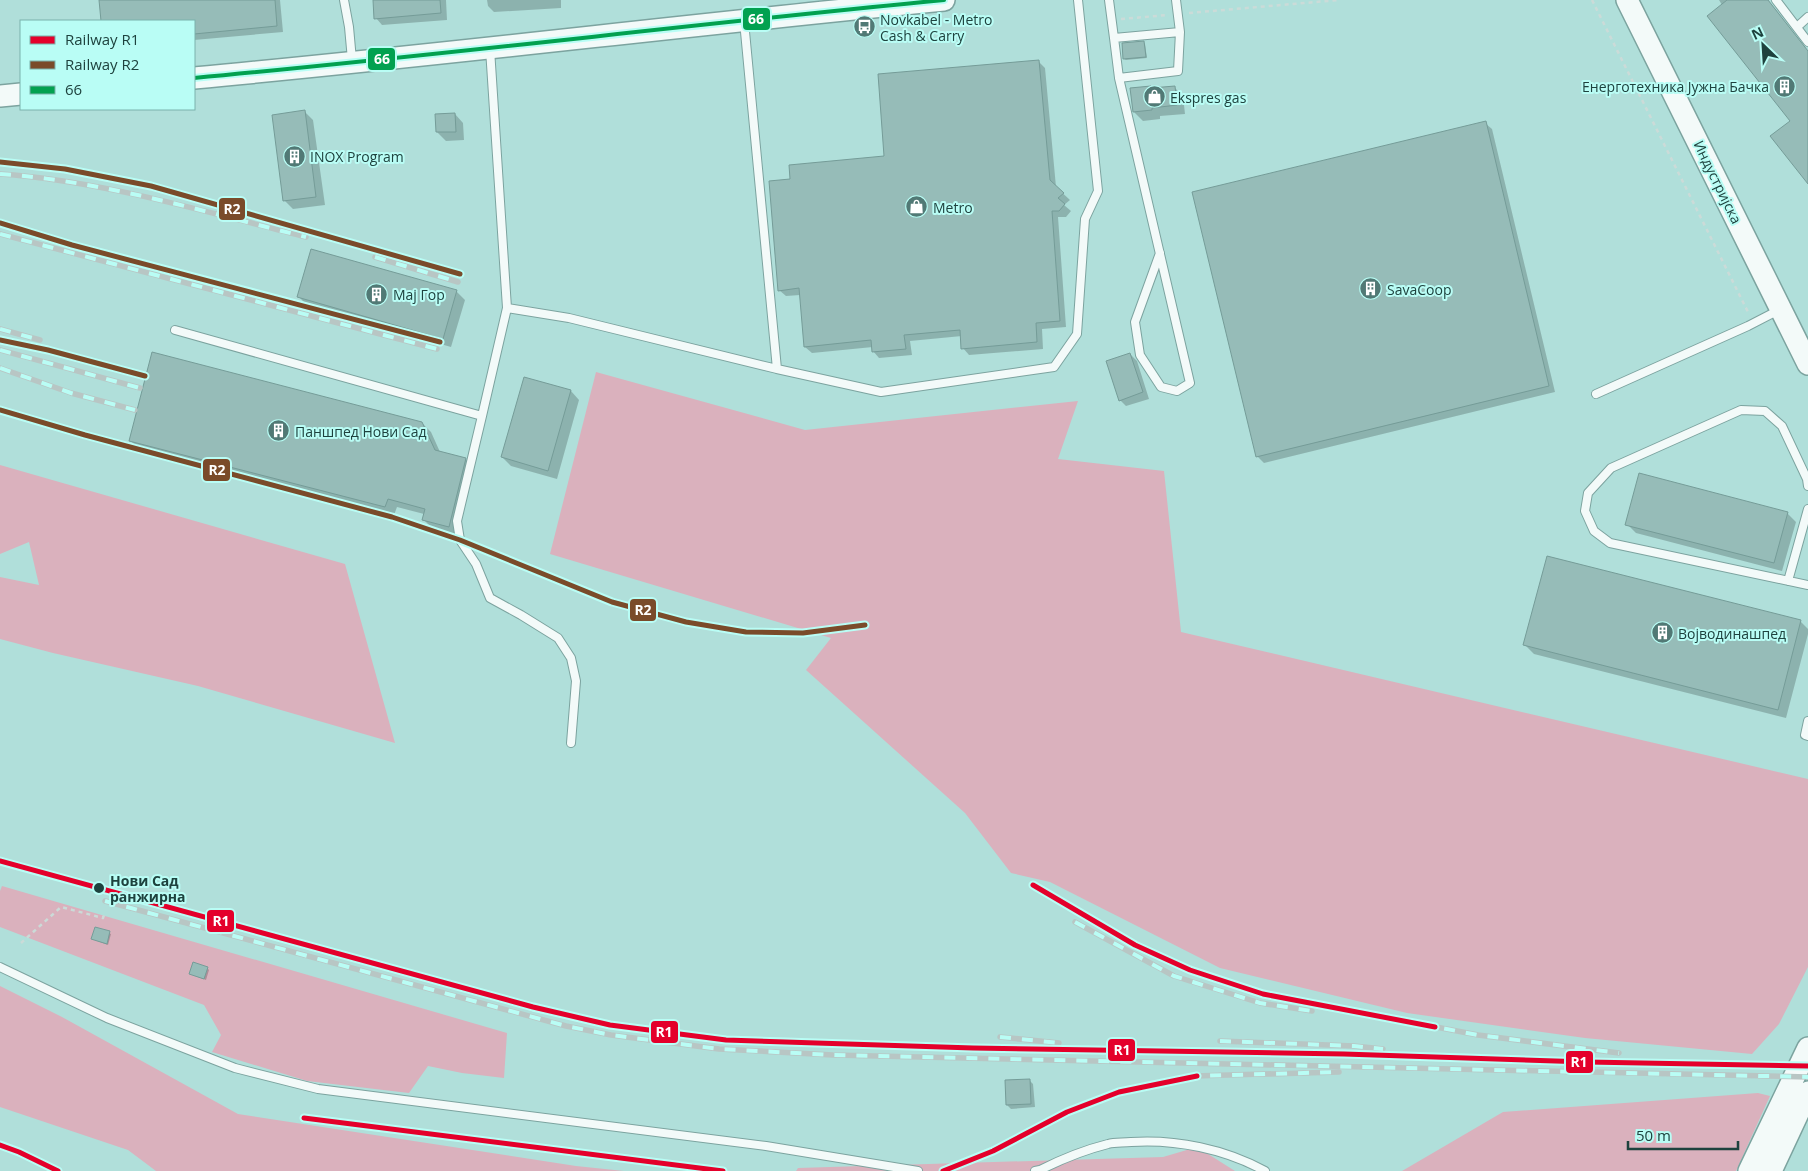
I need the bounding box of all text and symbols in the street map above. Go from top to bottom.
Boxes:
line badge: 66 [742,7,771,31]
text: 66 [748,9,764,28]
place label: Novkabel - Metro Cash & Carry [880,10,992,45]
bus stop icon: Novkabel - Metro Cash & Carry [852,15,876,39]
legend [20,20,195,110]
north arrow [1738,20,1788,70]
text: N [1748,22,1766,44]
text: Railway R1 [65,29,139,49]
line badge: 66 [367,47,396,71]
text: 66 [374,49,390,68]
text: Railway R2 [65,54,139,74]
building icon: Енерготехника Јужна Бачка [1773,74,1797,98]
place label: Енерготехника Јужна Бачка [1582,77,1769,96]
text: 66 [65,79,82,99]
shop icon: Ekspres gas [1142,85,1166,109]
place label: Ekspres gas [1170,88,1247,107]
street label: Индустријска [1690,137,1746,227]
building icon: INOX Program [282,144,306,168]
place label: INOX Program [310,147,404,166]
shop icon: Metro [905,195,929,219]
line badge: R2 [218,197,246,221]
place label: Metro [933,198,973,217]
text: R2 [223,199,241,218]
building icon: SavaCoop [1359,277,1383,301]
place label: SavaCoop [1387,280,1451,299]
building icon: Мај Гор [365,282,389,306]
place label: Мај Гор [393,285,445,304]
building icon: Паншпед Нови Сад [267,419,291,443]
place label: Паншпед Нови Сад [295,422,426,441]
line badge: R2 [202,458,231,482]
text: R2 [208,460,226,479]
line badge: R2 [629,598,657,622]
text: R2 [634,600,652,619]
building icon: Војводинашпед [1650,621,1674,645]
place label: Војводинашпед [1678,624,1786,643]
place label: Нови Сад ранжирна [110,871,185,906]
marker: Нови Сад ранжирна [92,881,106,895]
line badge: R1 [206,909,235,933]
text: R1 [212,911,230,930]
line badge: R1 [650,1020,679,1044]
text: R1 [655,1022,673,1041]
line badge: R1 [1107,1038,1136,1062]
text: R1 [1113,1040,1131,1059]
line badge: R1 [1565,1050,1594,1074]
text: R1 [1570,1052,1588,1071]
scale bar [1628,1118,1738,1150]
text: 50 m [1636,1125,1671,1145]

